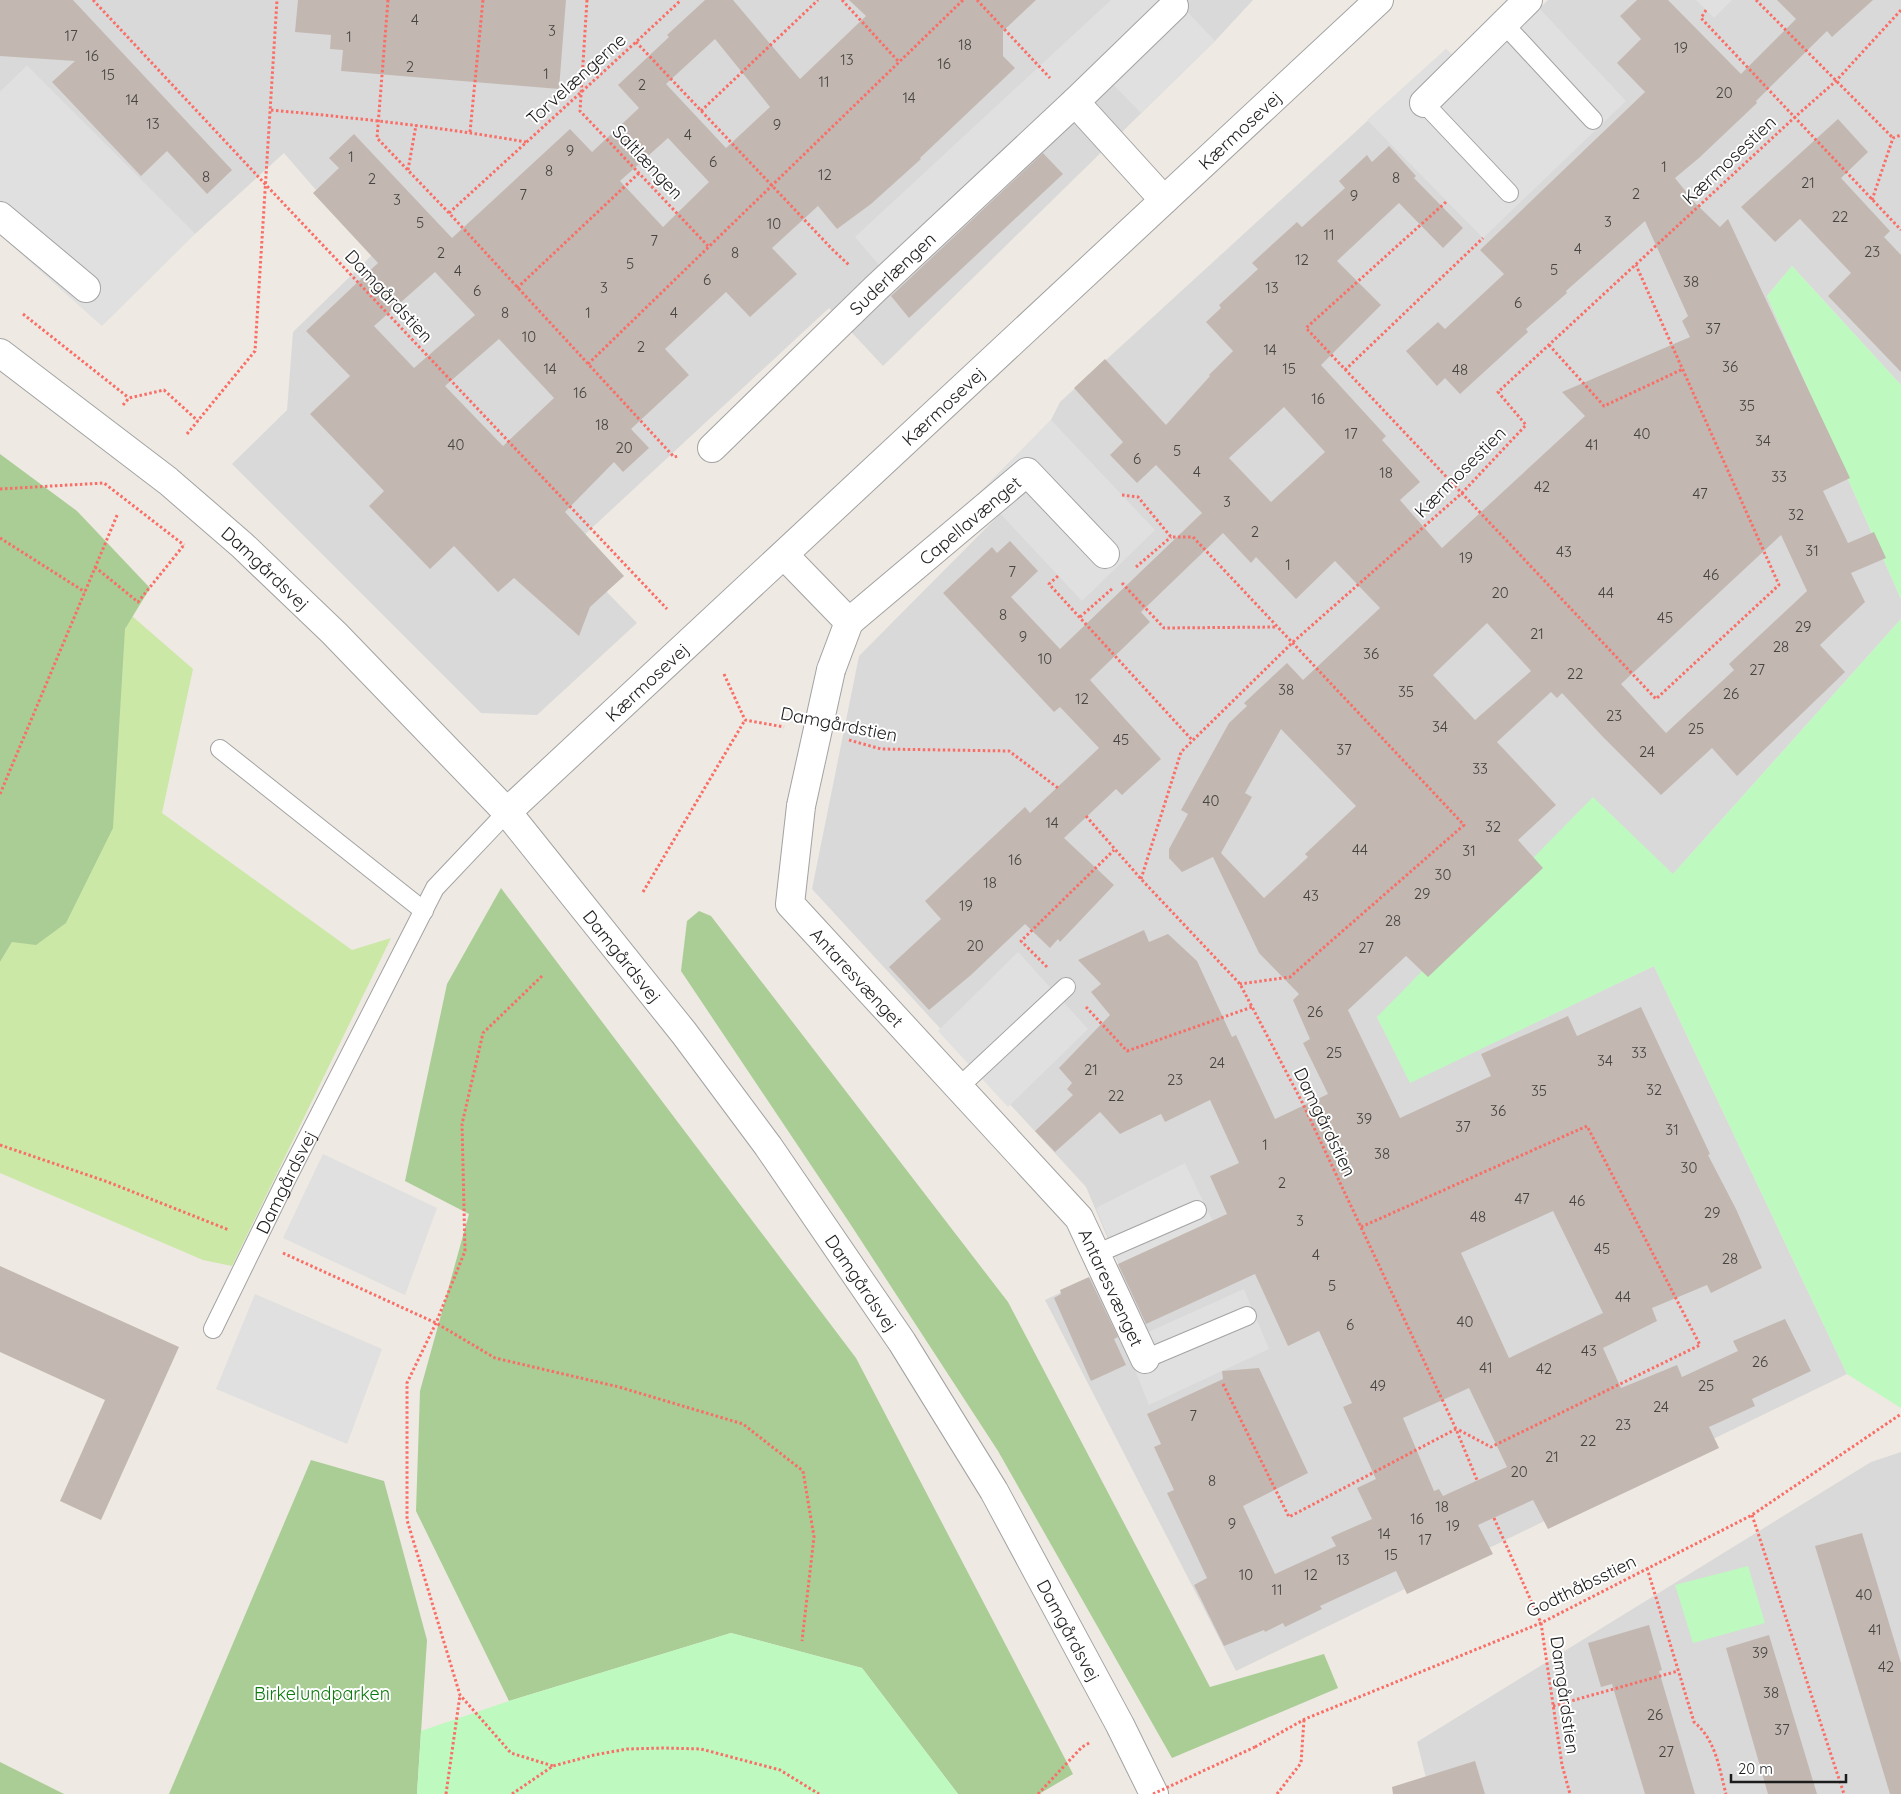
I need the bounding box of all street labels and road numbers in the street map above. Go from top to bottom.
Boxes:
street label: Torvelængerne [521,28,631,130]
street label: Kærmosevej [1193,85,1286,174]
street label: Kærmosestien [1677,111,1781,209]
street label: Saltlængen [608,120,688,204]
street label: Suderlængen [844,227,940,320]
street label: Damgårdstien [340,245,438,347]
street label: Kærmosevej [897,361,990,450]
street label: Kærmosestien [1409,421,1511,523]
street label: Capellavænget [914,471,1025,570]
street label: Damgårdsvej [217,521,315,615]
street label: Kærmosevej [600,637,693,726]
street label: Damgårdstien [779,701,899,747]
street label: Damgårdsvej [578,905,667,1007]
street label: Antaresvænget [806,922,909,1032]
street label: Damgårdstien [1289,1064,1361,1180]
street label: Damgårdsvej [250,1126,321,1237]
street label: Antaresvænget [1074,1225,1149,1350]
street label: Damgårdsvej [820,1230,903,1336]
street label: Godthåbsstien [1522,1549,1640,1623]
street label: Damgårdsvej [1032,1575,1106,1685]
street label: Damgårdstien [1545,1635,1585,1755]

